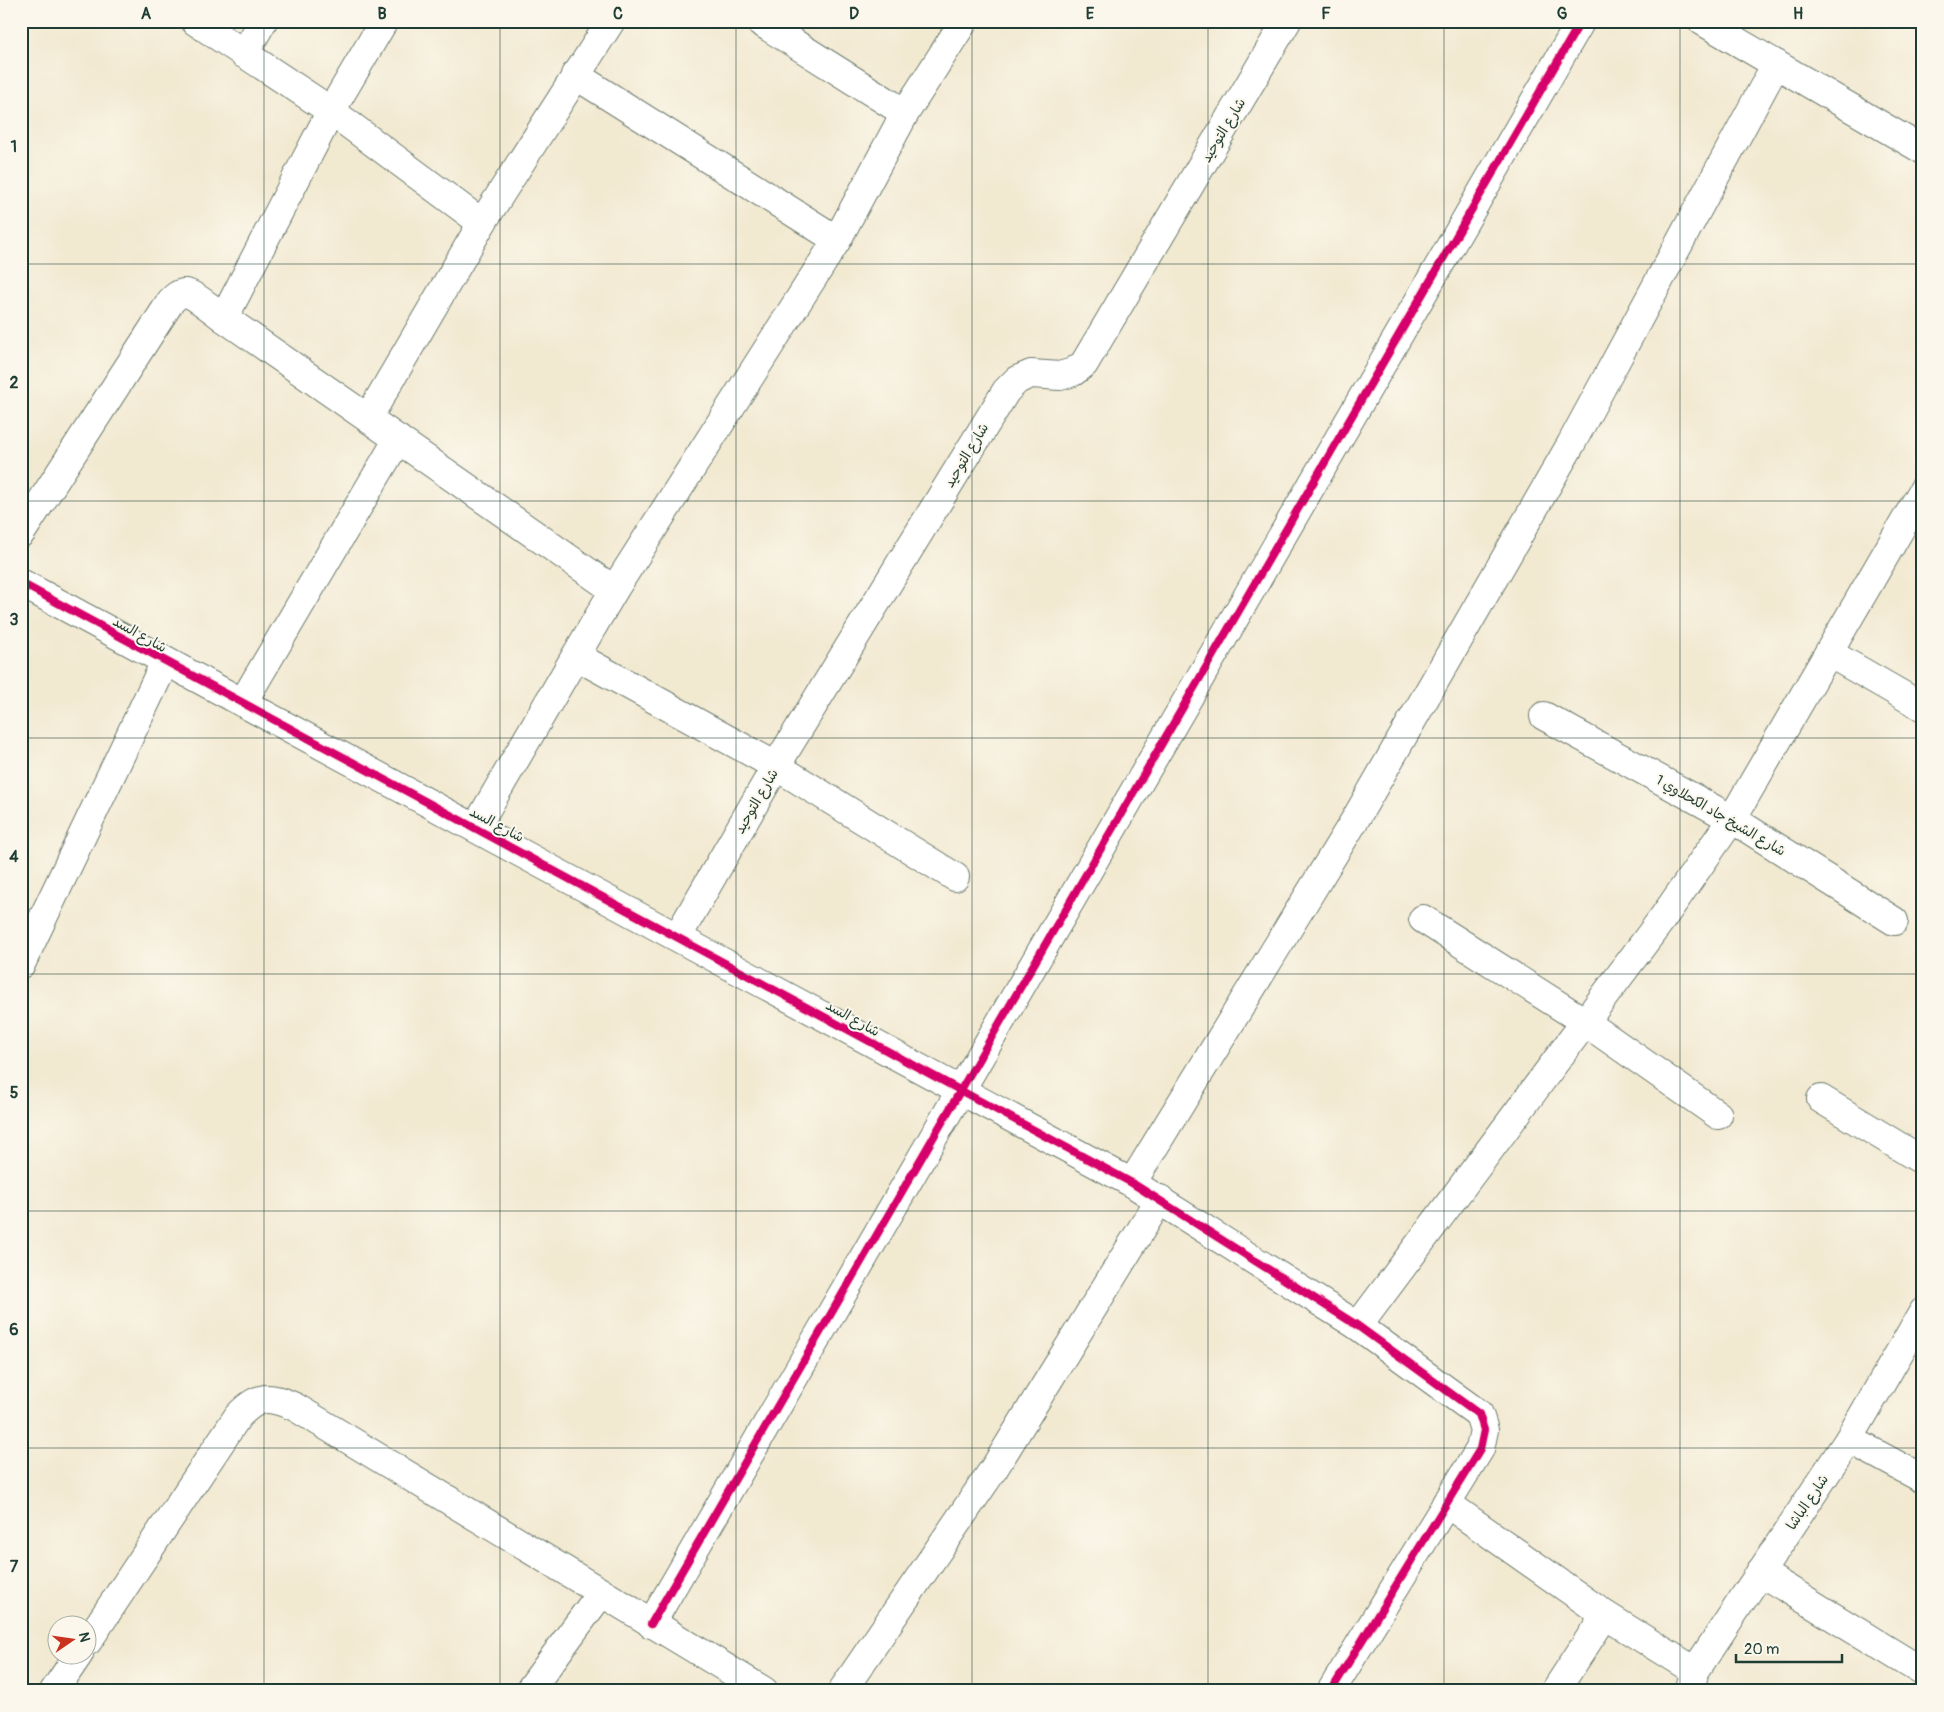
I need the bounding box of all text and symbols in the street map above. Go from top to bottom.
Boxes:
text: A [141,4,152,24]
text: B [377,4,387,24]
text: C [613,4,623,24]
text: D [849,4,859,24]
text: E [1086,4,1095,24]
text: F [1321,4,1331,24]
text: G [1557,4,1568,24]
text: H [1793,4,1803,24]
street label: شارع التوحيد [1198,95,1250,166]
text: 1 [11,137,17,157]
text: 2 [10,373,19,393]
street label: شارع التوحيد [941,420,993,491]
text: 3 [10,610,19,630]
street label: شارع السد [109,613,170,657]
street label: شارع التوحيد [731,766,783,837]
street label: شارع الشيخ جاد الكحلاوي 1 [1652,771,1789,861]
street label: شارع السد [466,803,527,847]
text: 4 [9,847,19,867]
street label: شارع السد [822,997,883,1041]
text: 5 [10,1083,19,1103]
text: 6 [9,1320,19,1340]
street label: شارع الباشا [1783,1471,1833,1534]
text: 7 [10,1557,19,1577]
north arrow [48,1614,98,1664]
text: N [75,1631,94,1644]
scale bar [1736,1632,1843,1664]
text: 20 m [1744,1640,1779,1659]

